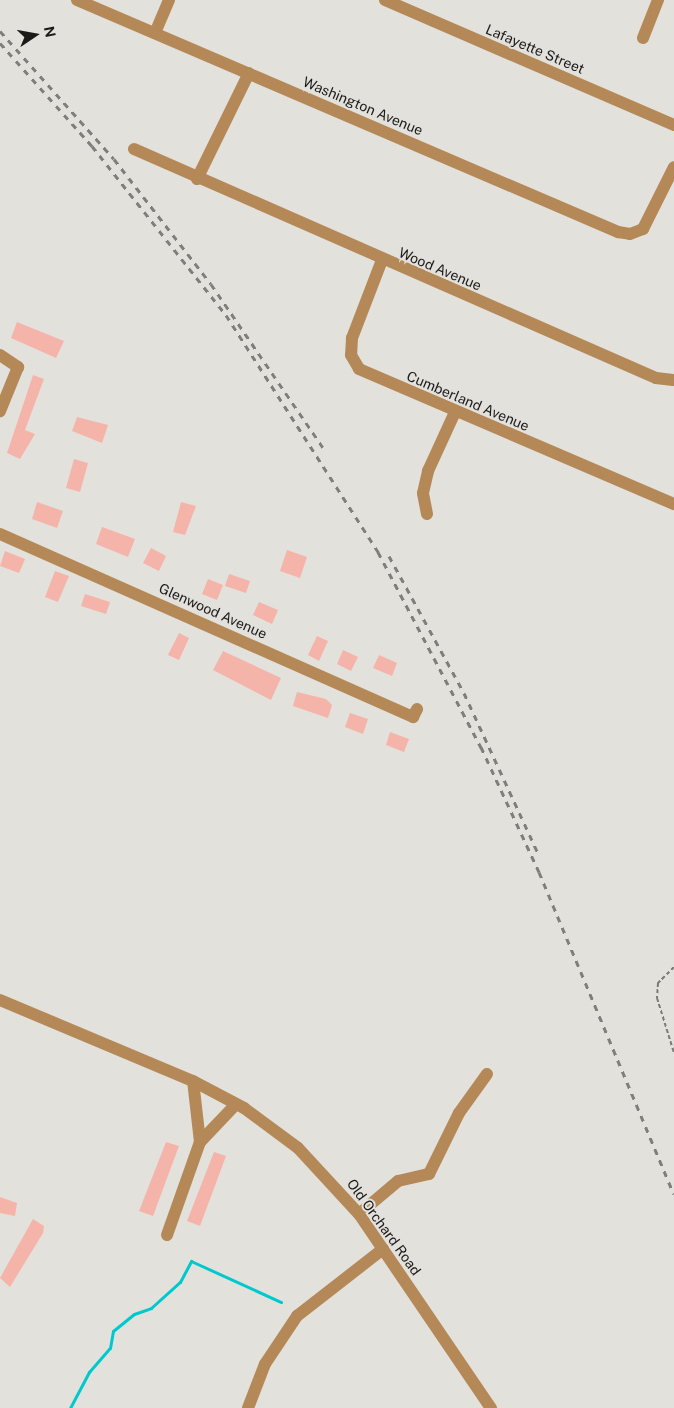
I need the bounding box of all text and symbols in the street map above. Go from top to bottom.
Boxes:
north arrow [10,10,60,60]
street label: Lafayette Street [483,21,587,77]
text: N [41,25,59,39]
street label: Washington Avenue [300,73,426,139]
street label: Wood Avenue [396,244,484,294]
street label: Cumberland Avenue [404,368,532,434]
street label: Glenwood Avenue [156,580,270,642]
street label: Old Orchard Road [343,1176,425,1278]

